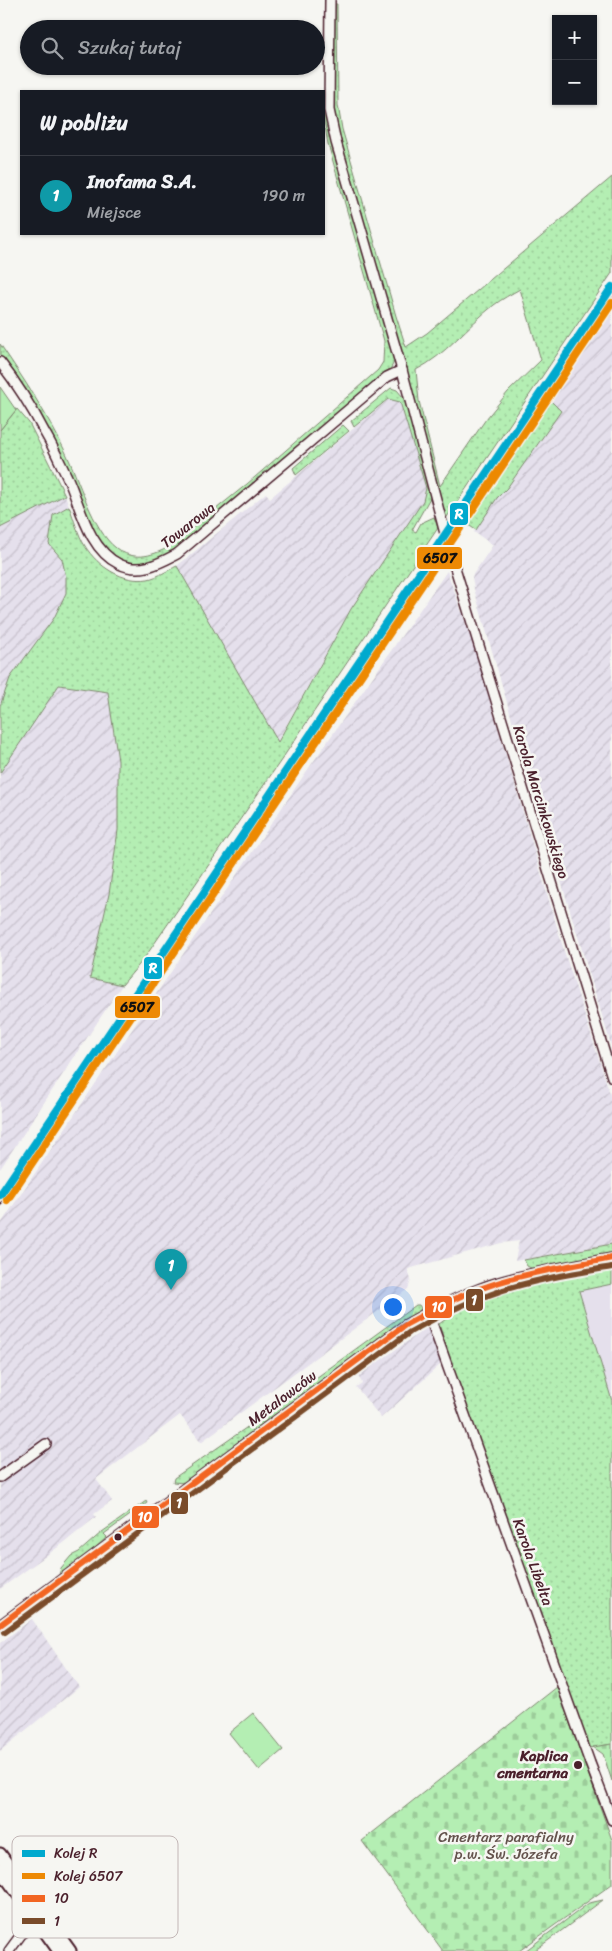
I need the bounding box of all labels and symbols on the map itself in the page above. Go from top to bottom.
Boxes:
street label: Towarowa [155,495,222,555]
line badge: R [449,502,469,526]
text: R [454,502,464,527]
line badge: 6507 [416,546,463,570]
text: 6507 [422,546,458,571]
street label: Karola Marcinkowskiego [505,722,577,882]
line badge: R [143,956,163,980]
text: R [148,956,158,981]
line badge: 6507 [114,995,161,1019]
text: 6507 [119,995,155,1020]
pin: 1 [155,1249,187,1290]
line badge: 1 [465,1288,484,1312]
text: 1 [471,1288,477,1313]
your location [380,1294,406,1320]
line badge: 10 [424,1295,453,1319]
text: 10 [432,1295,447,1320]
street label: Metalowców [242,1363,323,1433]
line badge: 1 [170,1491,189,1515]
text: 1 [176,1491,182,1516]
line badge: 10 [131,1505,160,1529]
text: 10 [138,1505,153,1530]
street label: Karola Libelta [505,1515,561,1610]
unlabelled marker [113,1532,123,1542]
place label: Kaplica cmentarna [496,1743,568,1786]
marker: Kaplica cmentarna [572,1759,584,1771]
park label: Cmentarz parafialny p.w. Św. Józefa [438,1824,574,1867]
legend [12,1836,178,1938]
text: Kolej R [54,1841,98,1866]
text: Kolej 6507 [54,1864,123,1889]
text: 10 [54,1886,69,1911]
text: 1 [54,1909,60,1934]

